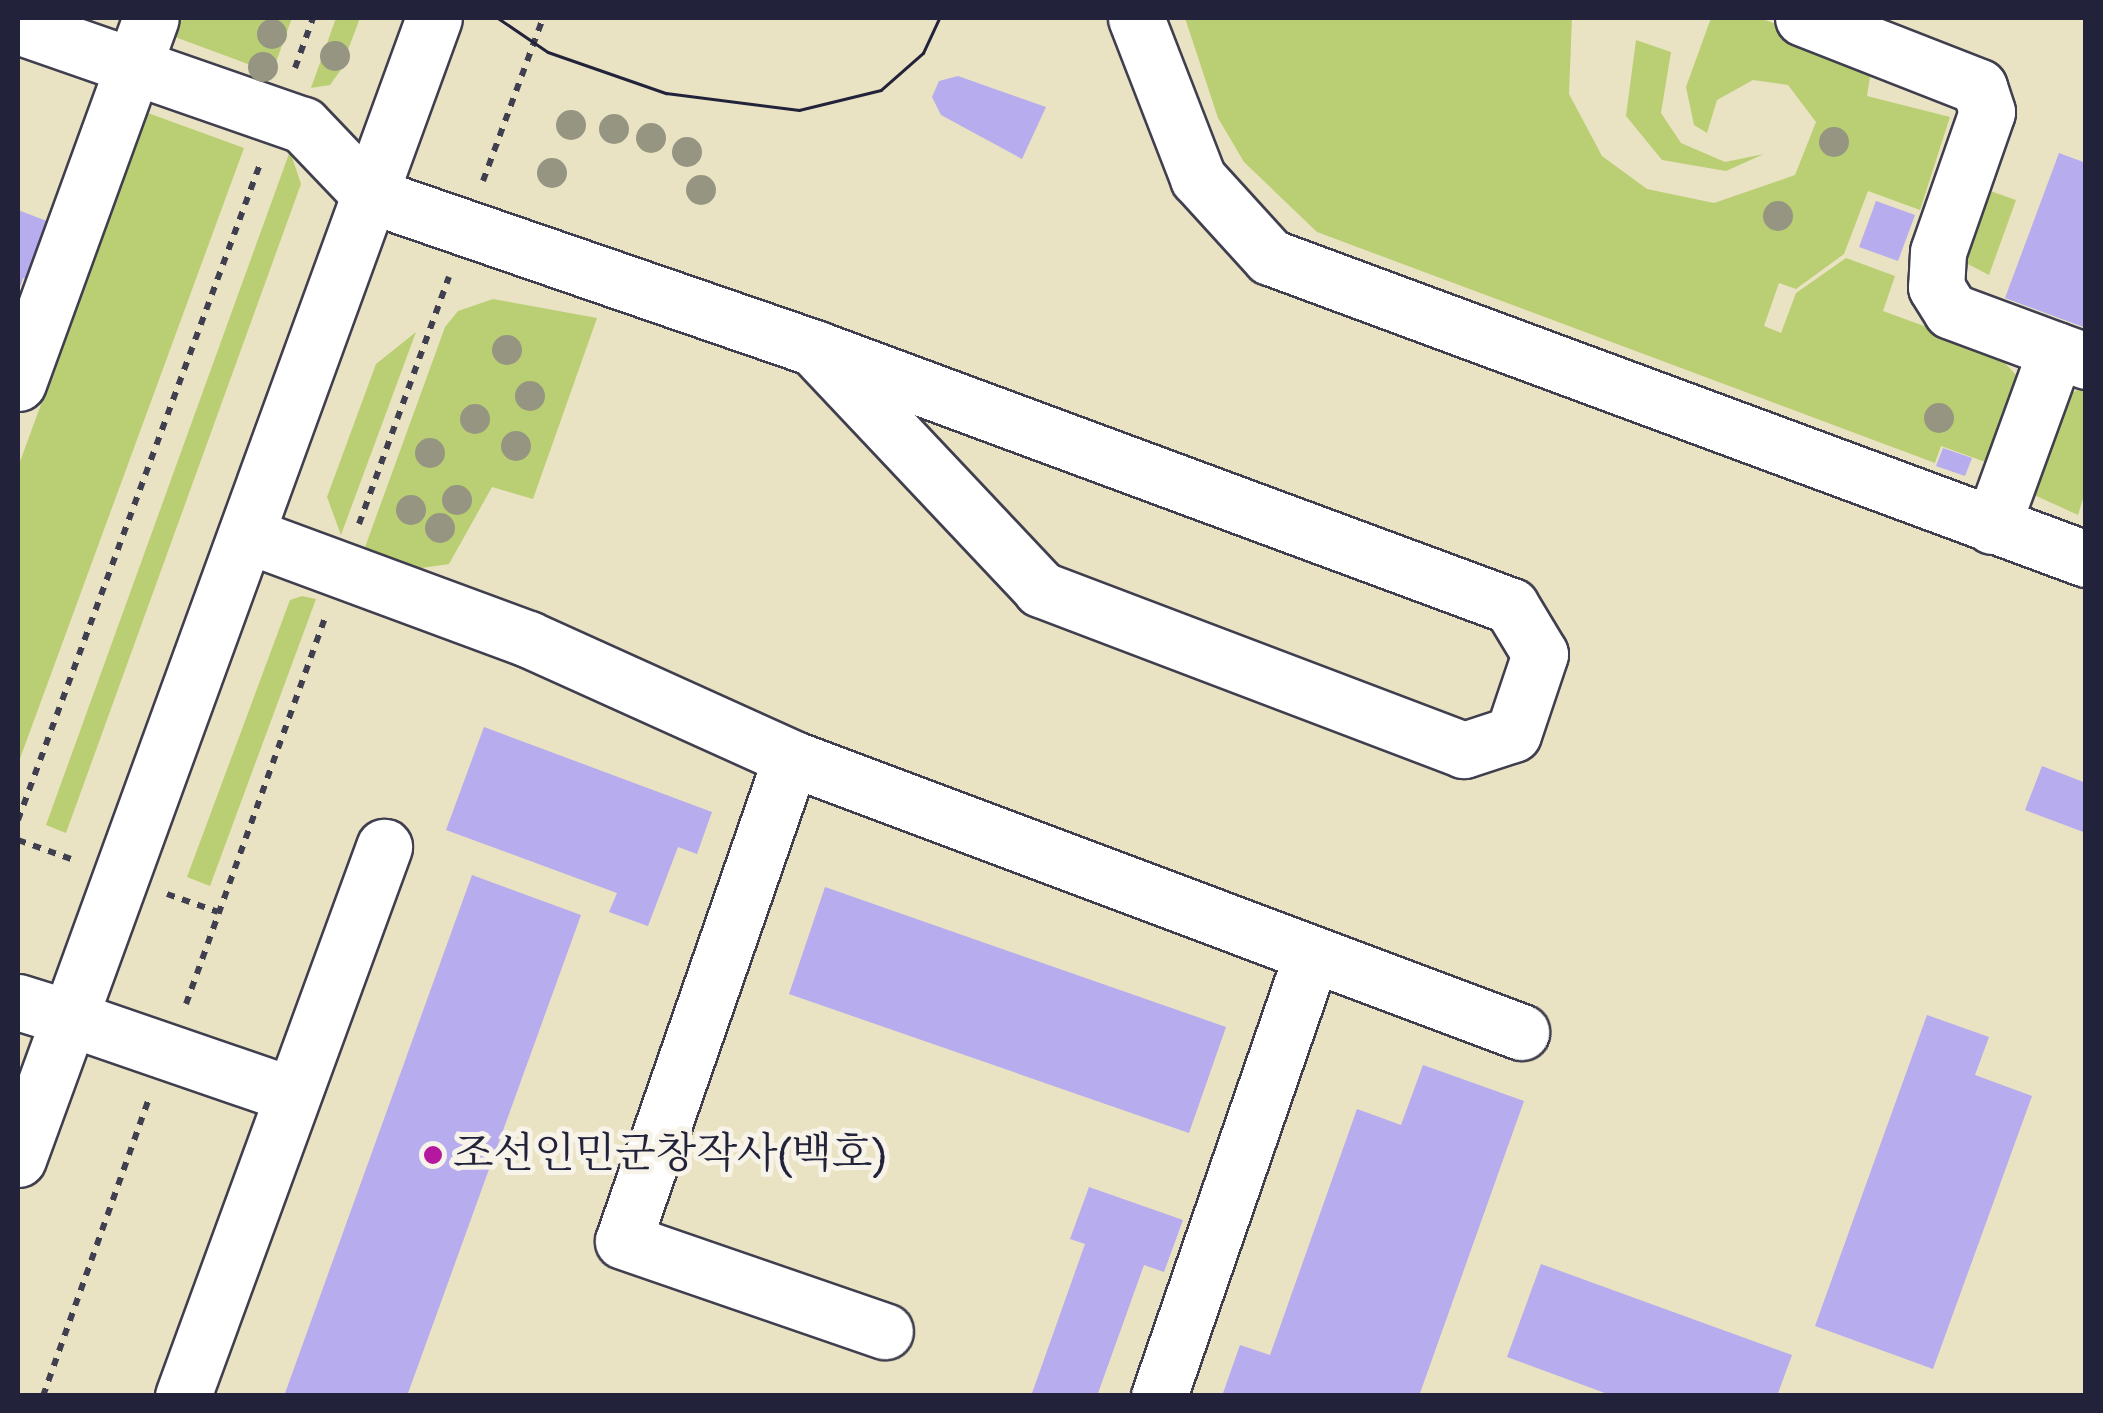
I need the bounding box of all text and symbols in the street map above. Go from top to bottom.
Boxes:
place label: 조선인민군창작사(백호) [453,1130,887,1180]
marker: 조선인민군창작사(백호) [422,1144,444,1166]

